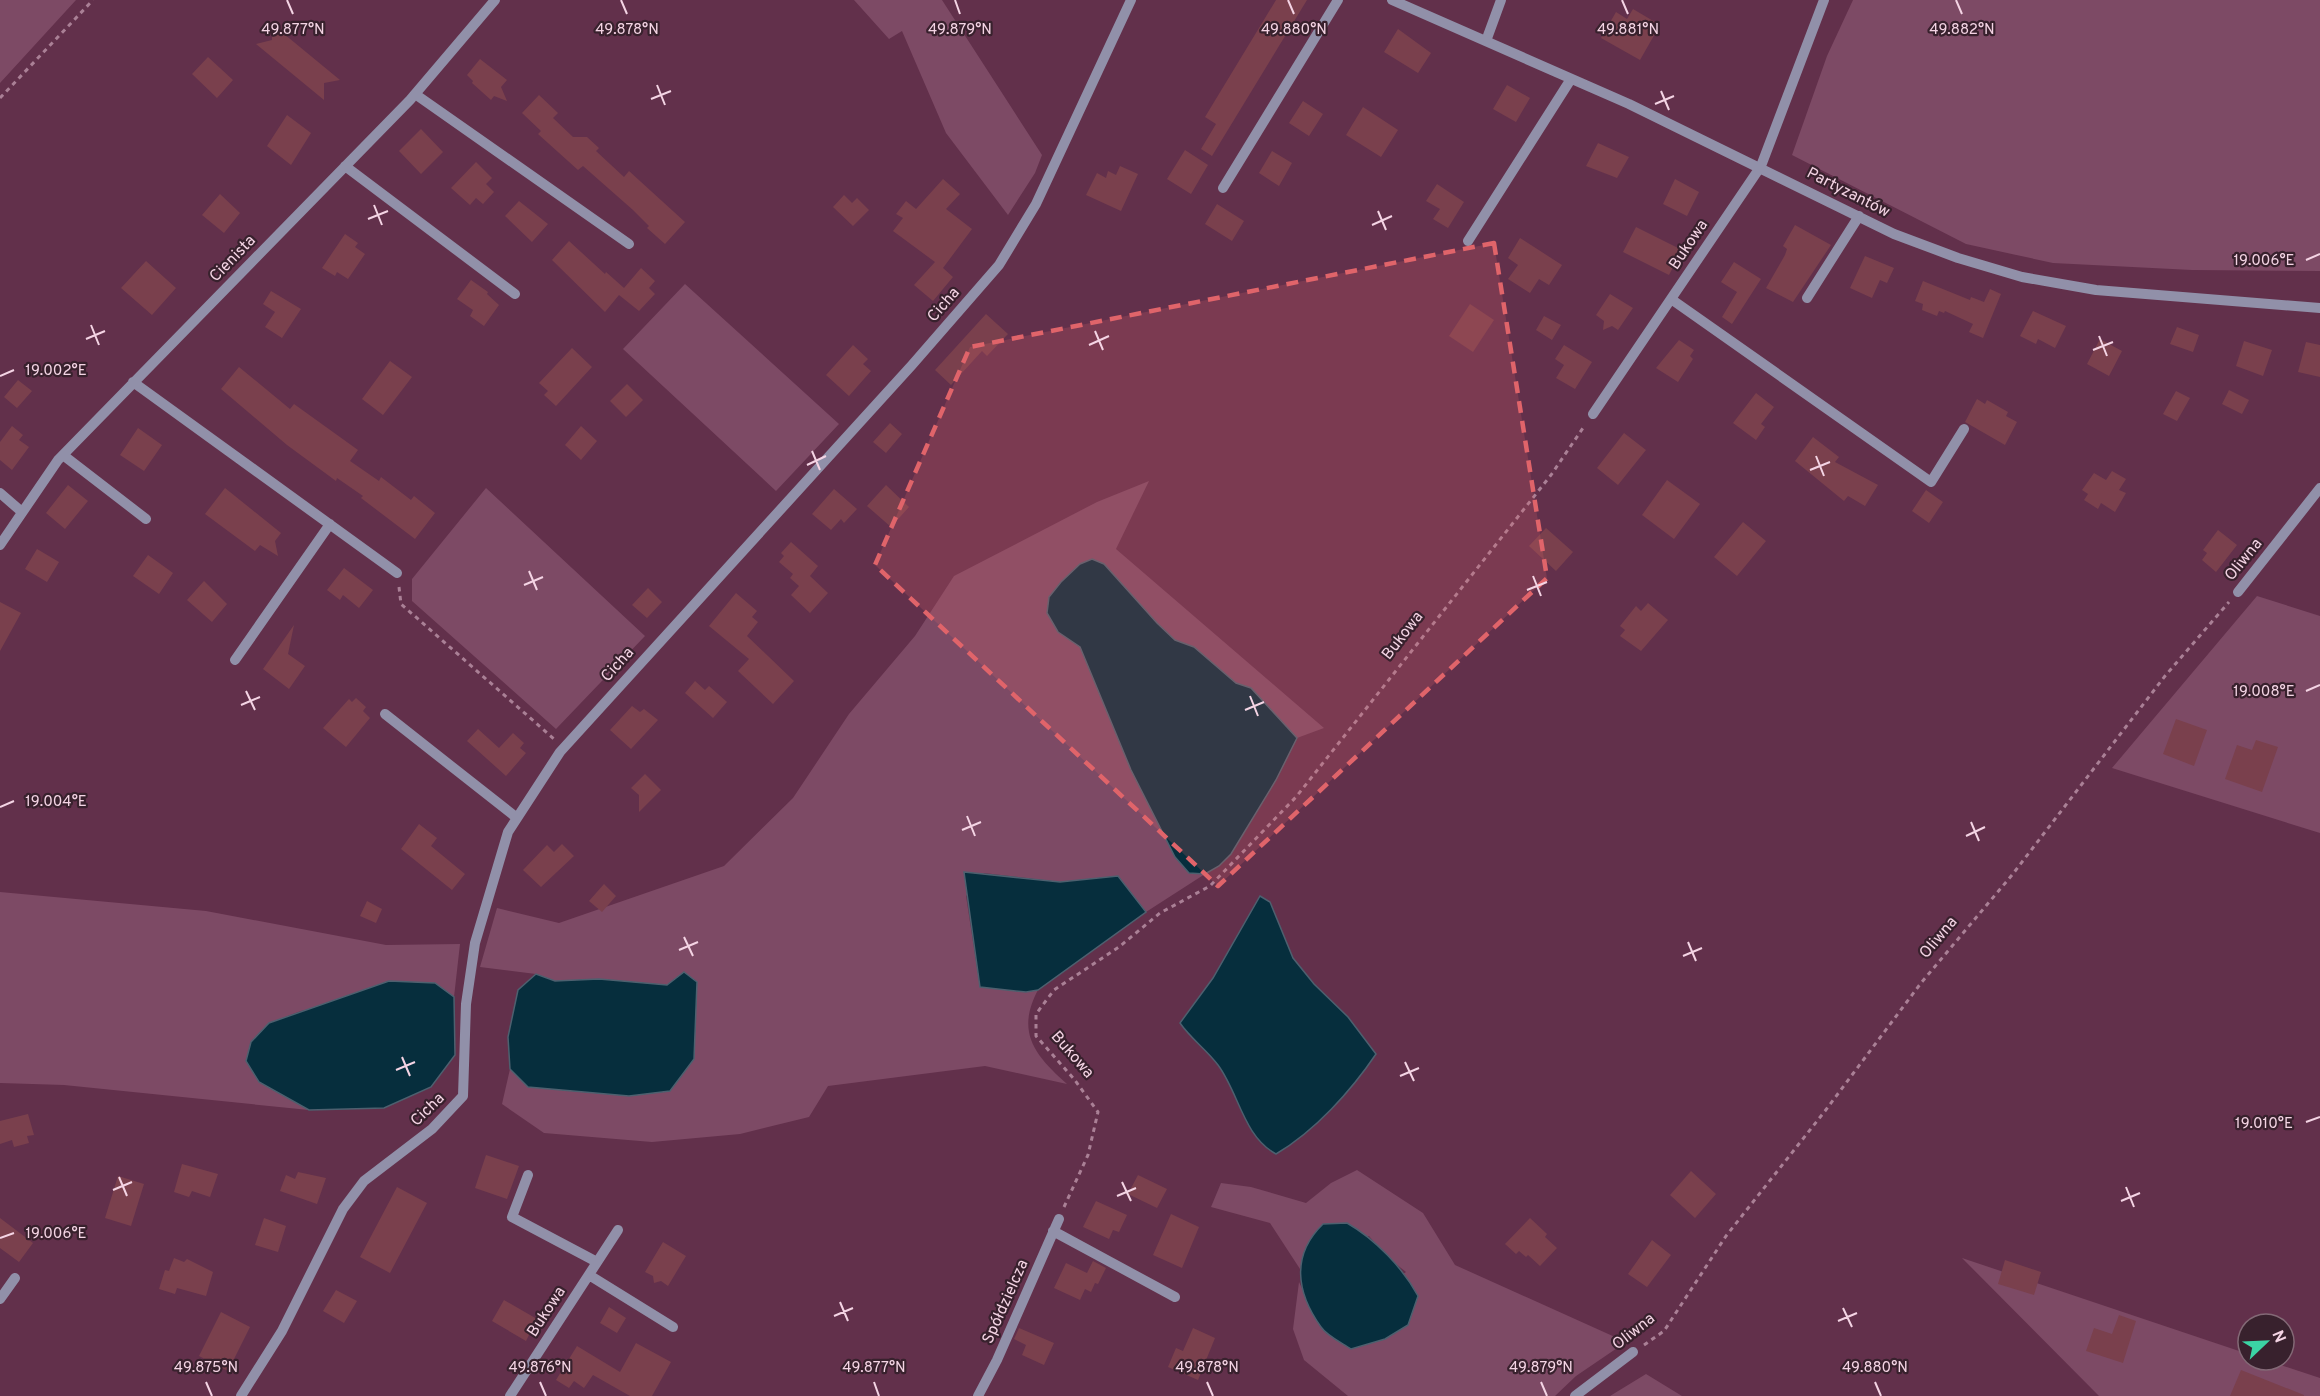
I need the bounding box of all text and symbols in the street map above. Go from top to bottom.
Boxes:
text: 49.877°N [261,21,325,40]
text: 49.878°N [595,21,659,40]
text: 49.879°N [928,21,992,40]
text: 49.880°N [1261,21,1327,40]
text: 49.881°N [1597,21,1659,40]
text: 49.882°N [1929,21,1995,40]
street label: Partyzantów [1803,164,1893,222]
street label: Bukowa [1665,216,1713,274]
street label: Cienista [206,231,260,287]
text: 19.006°E [2233,252,2295,271]
street label: Cicha [923,283,965,327]
text: 19.002°E [25,362,87,381]
street label: Oliwna [2221,535,2267,585]
street label: Bukowa [1378,608,1428,664]
street label: Cicha [597,643,639,687]
text: 19.008°E [2233,683,2295,702]
text: 19.004°E [25,793,87,812]
street label: Oliwna [1916,913,1962,963]
street label: Bukowa [1046,1027,1098,1083]
street label: Cicha [407,1089,449,1131]
text: 19.010°E [2235,1115,2293,1134]
text: 19.006°E [25,1225,87,1244]
street label: Spółdzielcza [979,1257,1033,1347]
street label: Bukowa [523,1283,571,1341]
street label: Oliwna [1609,1309,1659,1355]
north arrow [2236,1312,2296,1372]
text: N [2267,1328,2289,1346]
text: 49.875°N [174,1359,238,1378]
text: 49.876°N [508,1359,572,1378]
text: 49.877°N [842,1359,906,1378]
text: 49.878°N [1175,1359,1239,1378]
text: 49.879°N [1509,1359,1573,1378]
text: 49.880°N [1842,1359,1908,1378]

